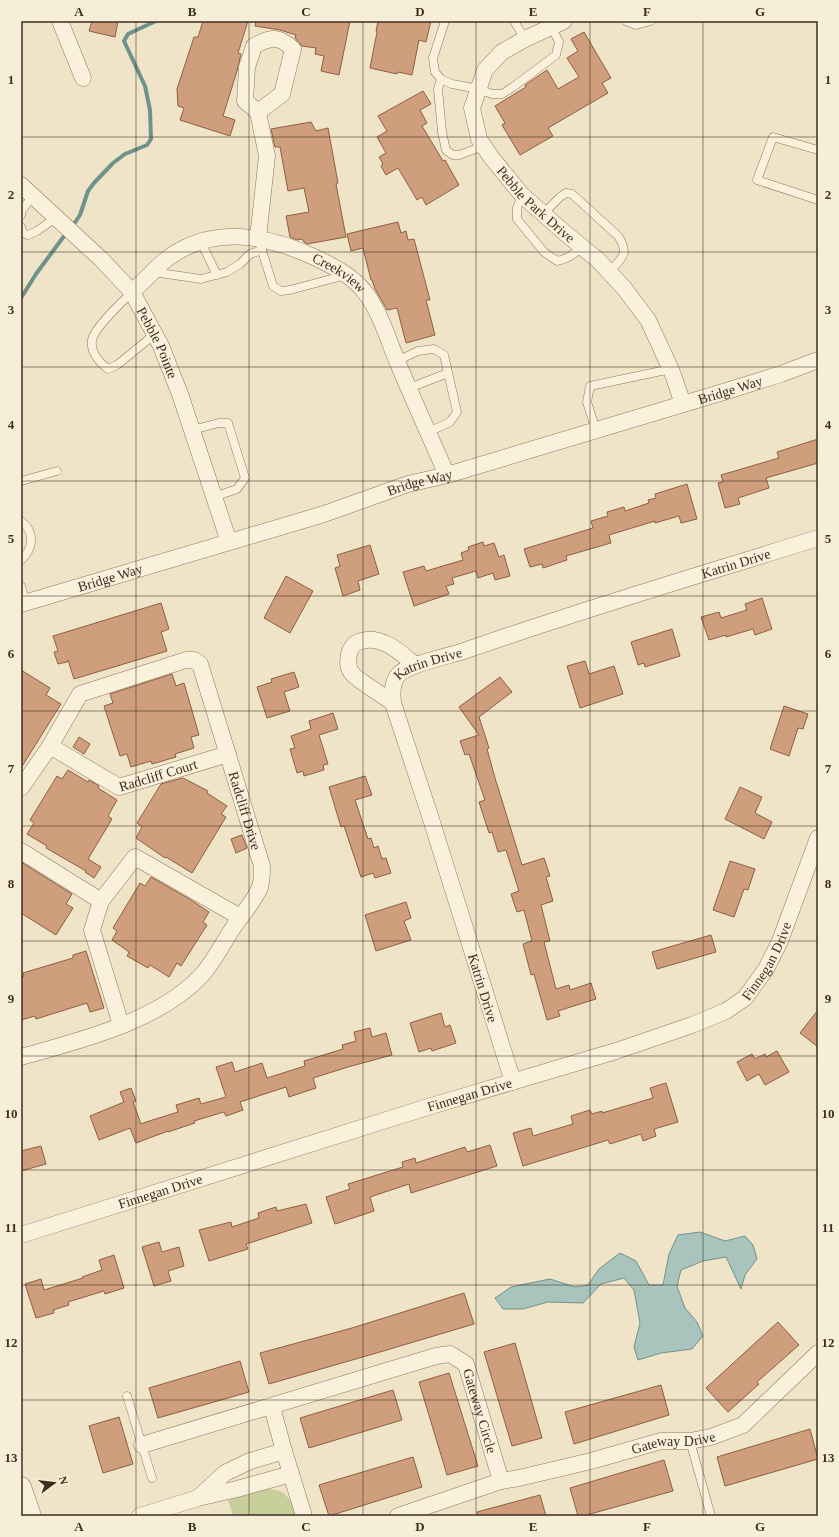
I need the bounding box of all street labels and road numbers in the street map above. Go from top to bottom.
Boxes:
street label: Pebble Park Drive [494,163,577,246]
street label: Creekview [310,250,369,296]
street label: Pebble Pointe [133,305,180,381]
street label: Bridge Way [696,373,764,407]
street label: Bridge Way [385,467,454,499]
street label: Katrin Drive [700,546,772,582]
street label: Bridge Way [76,561,144,595]
street label: Katrin Drive [391,645,464,683]
street label: Radcliff Court [117,757,199,795]
street label: Radcliff Drive [225,770,264,852]
street label: Finnegan Drive [739,920,794,1003]
street label: Katrin Drive [465,952,500,1024]
street label: Finnegan Drive [426,1075,514,1115]
street label: Finnegan Drive [116,1171,204,1212]
street label: Gateway Circle [460,1367,499,1455]
street label: Gateway Drive [630,1429,718,1457]

